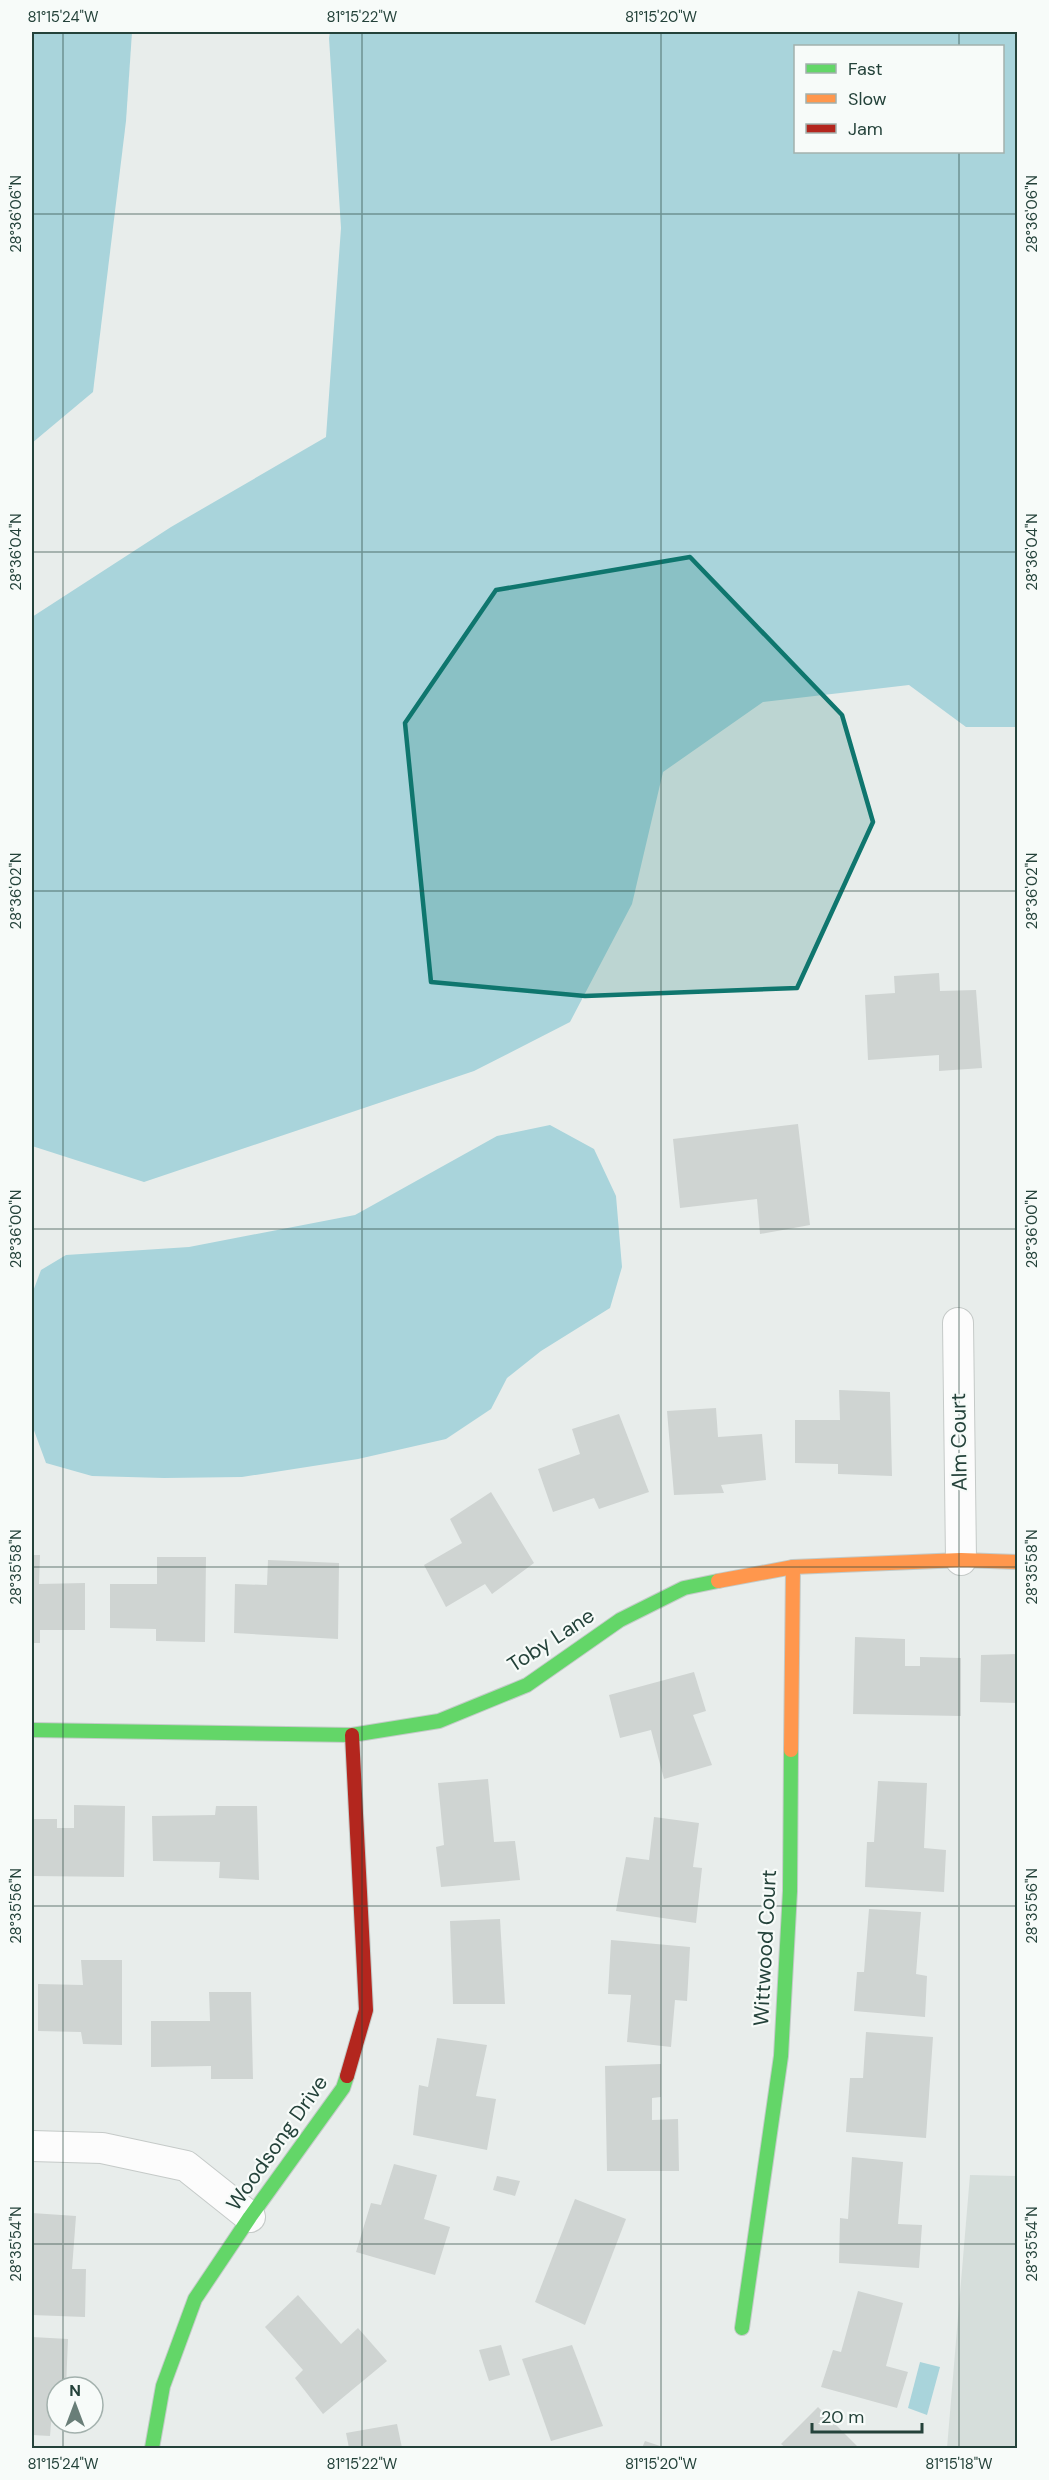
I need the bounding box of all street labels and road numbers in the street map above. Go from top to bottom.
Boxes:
street label: Alm Court [944,1393,974,1491]
street label: Toby Lane [502,1601,600,1679]
street label: Wittwood Court [747,1869,783,2027]
street label: Woodsong Drive [220,2070,334,2216]

